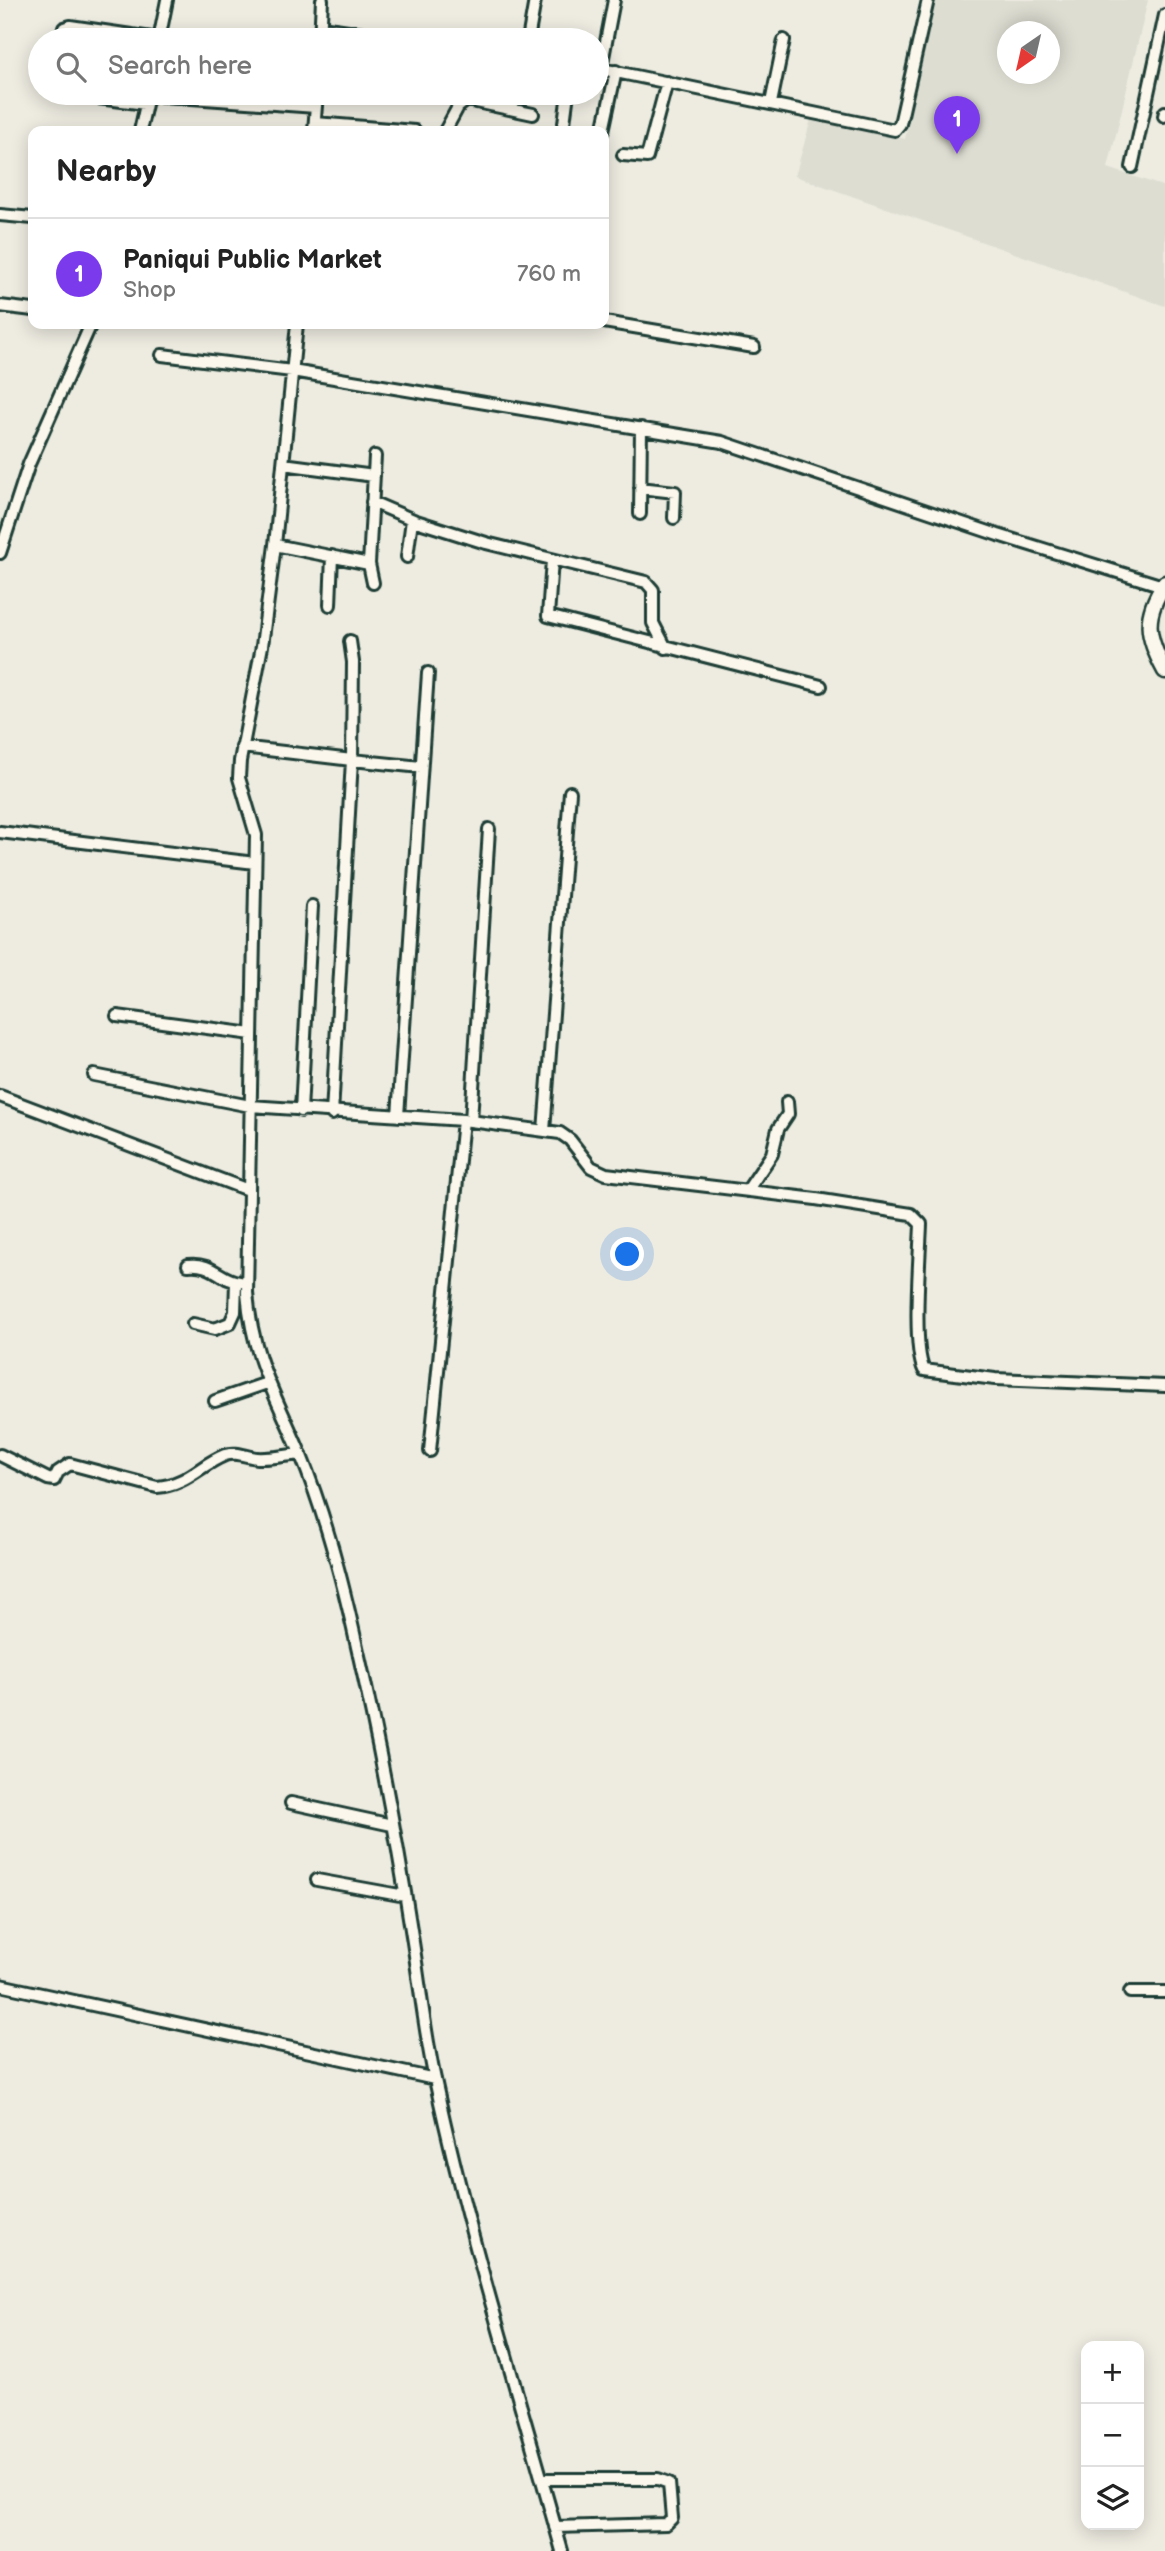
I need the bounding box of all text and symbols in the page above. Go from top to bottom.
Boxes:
north arrow [997,21,1060,84]
search box [28,28,609,105]
icon: search [52,48,90,86]
text: Search here [108,51,252,82]
pin: 1 [934,96,980,154]
text: Nearby [56,154,156,190]
text: Paniqui Public Market [123,245,382,276]
text: 1 [74,260,84,288]
text: 760 m [517,260,581,288]
text: Shop [123,276,176,304]
your location [610,1237,644,1271]
map controls [1081,2341,1144,2530]
button: + [1081,2341,1144,2404]
button: − [1081,2404,1144,2467]
button: layers [1081,2467,1144,2530]

